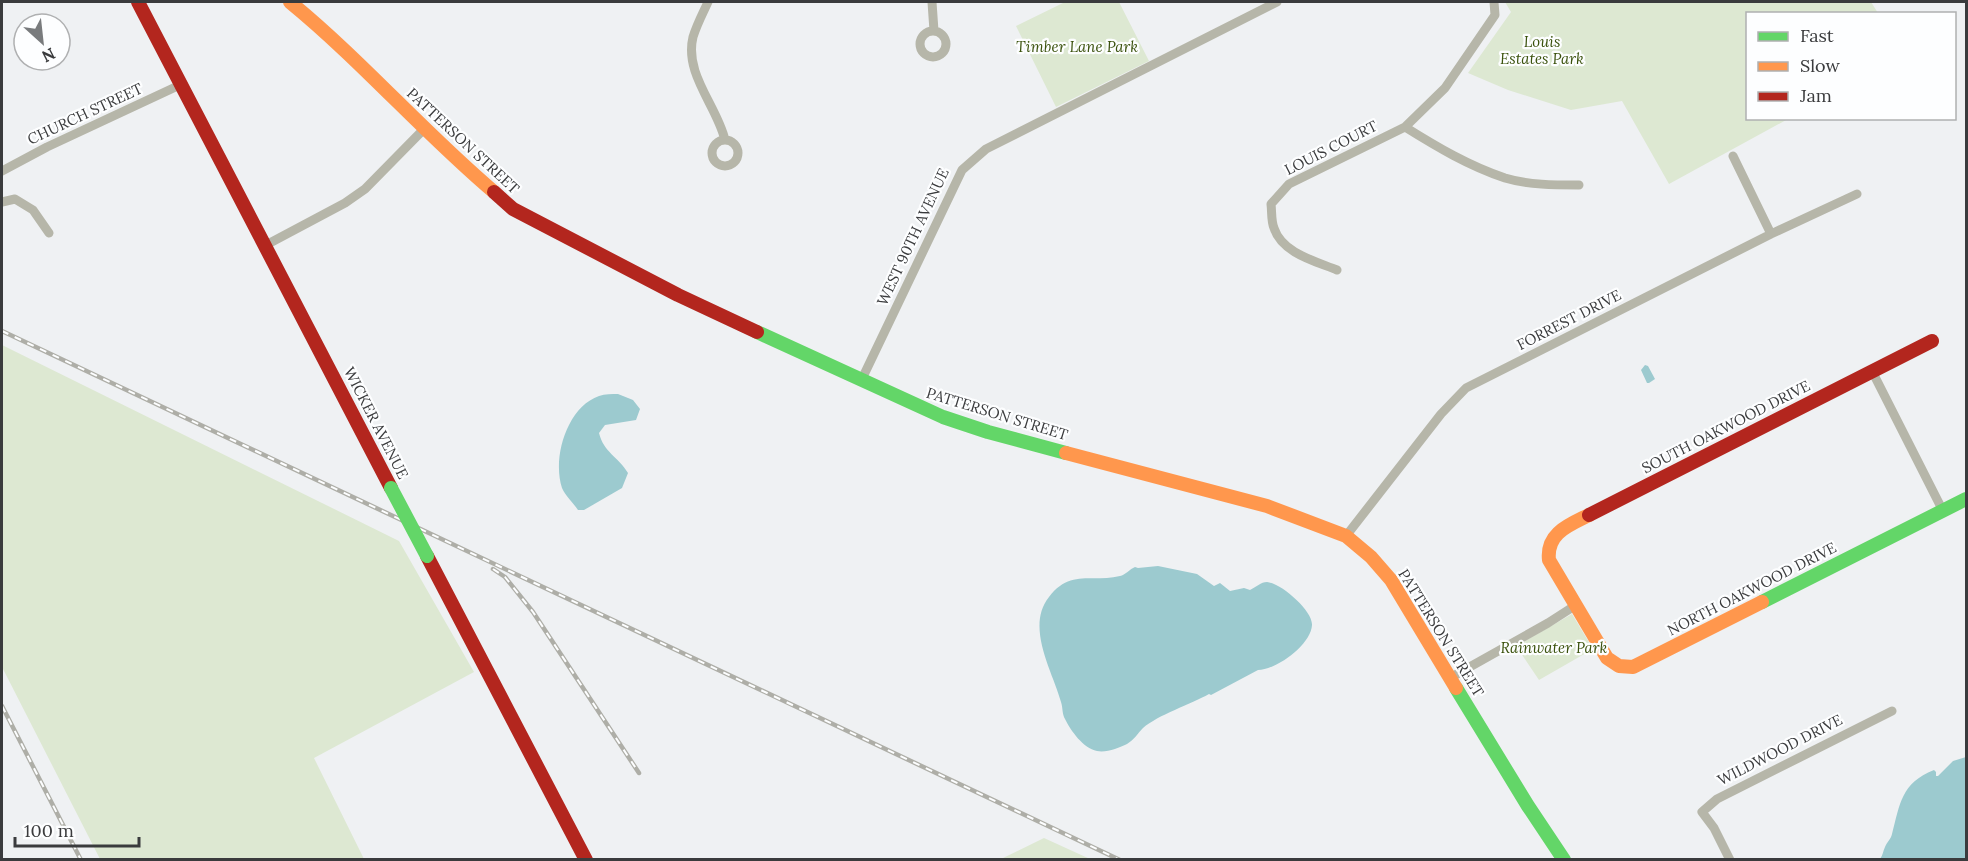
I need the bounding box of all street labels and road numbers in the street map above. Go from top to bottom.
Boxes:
street label: CHURCH STREET [24,78,146,149]
street label: PATTERSON STREET [403,84,524,198]
street label: LOUIS COURT [1281,116,1381,179]
street label: WEST 90TH AVENUE [872,165,953,309]
street label: FORREST DRIVE [1513,285,1624,354]
street label: WICKER AVENUE [340,364,413,482]
street label: SOUTH OAKWOOD DRIVE [1638,376,1813,477]
street label: PATTERSON STREET [924,383,1071,444]
street label: NORTH OAKWOOD DRIVE [1664,538,1840,640]
street label: PATTERSON STREET [1394,565,1489,700]
street label: WILDWOOD DRIVE [1714,710,1845,789]

